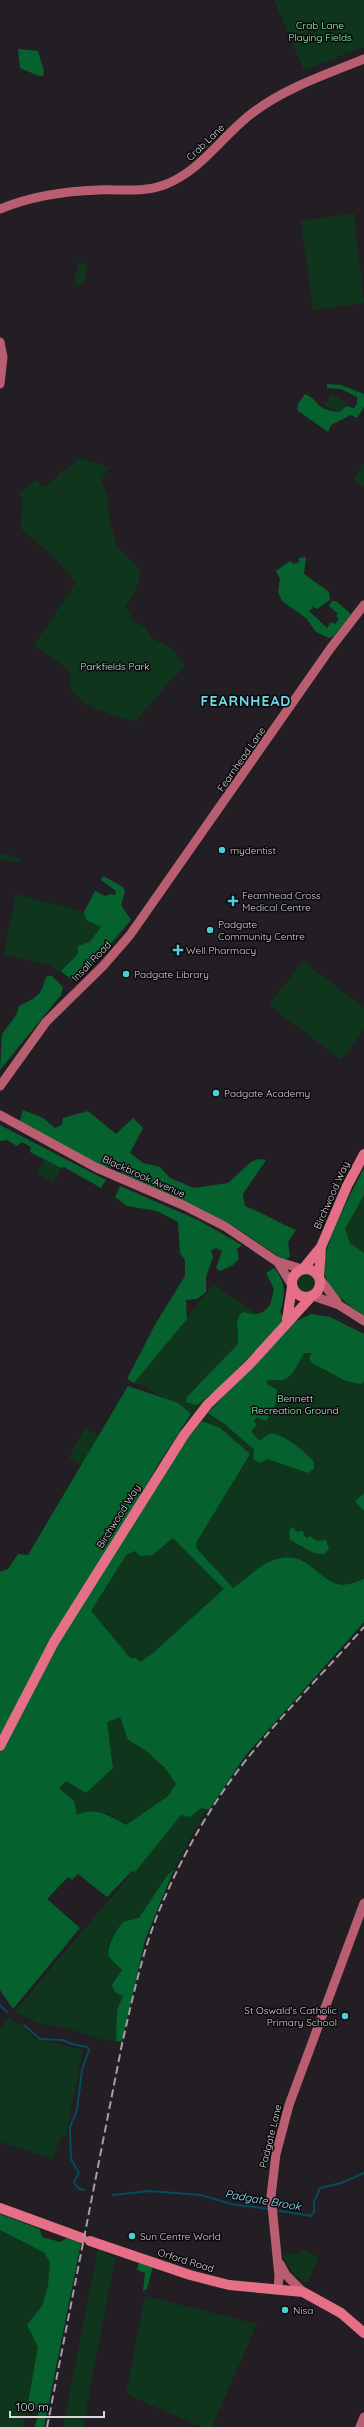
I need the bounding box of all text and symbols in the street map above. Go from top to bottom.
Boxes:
park label: Crab Lane Playing Fields [288,19,352,44]
street label: Crab Lane [184,121,227,164]
park label: Parkfields Park [80,660,150,673]
district label: FEARNHEAD [201,692,291,710]
street label: Fearnhead Lane [214,724,269,794]
place label: mydentist [230,844,276,857]
marker: mydentist [217,845,227,855]
place label: Fearnhead Cross Medical Centre [242,889,321,914]
marker: Fearnhead Cross Medical Centre [227,895,239,907]
place label: Padgate Community Centre [218,918,305,943]
marker: Padgate Community Centre [205,925,215,935]
street label: Insall Road [69,938,114,984]
place label: Well Pharmacy [186,944,256,957]
marker: Well Pharmacy [173,945,183,955]
place label: Padgate Library [134,968,209,981]
marker: Padgate Library [121,969,131,979]
place label: Padgate Academy [224,1087,310,1100]
marker: Padgate Academy [211,1088,221,1098]
street label: Blackbrook Avenue [100,1152,188,1201]
street label: Birchwood Way [311,1159,352,1231]
park label: Bennett Recreation Ground [251,1392,339,1417]
street label: Birchwood Way [94,1482,143,1551]
place label: St Oswald's Catholic Primary School [244,2004,337,2029]
marker: St Oswald's Catholic Primary School [340,2011,350,2021]
street label: Padgate Lane [256,2103,285,2169]
water label: Padgate Brook [224,2186,303,2214]
place label: Sun Centre World [140,2230,221,2243]
marker: Sun Centre World [127,2231,137,2241]
street label: Orford Road [156,2246,215,2275]
place label: Nisa [293,2304,313,2317]
marker: Nisa [280,2305,290,2315]
scale bar [10,2393,104,2419]
text: 100 m [16,2399,49,2414]

